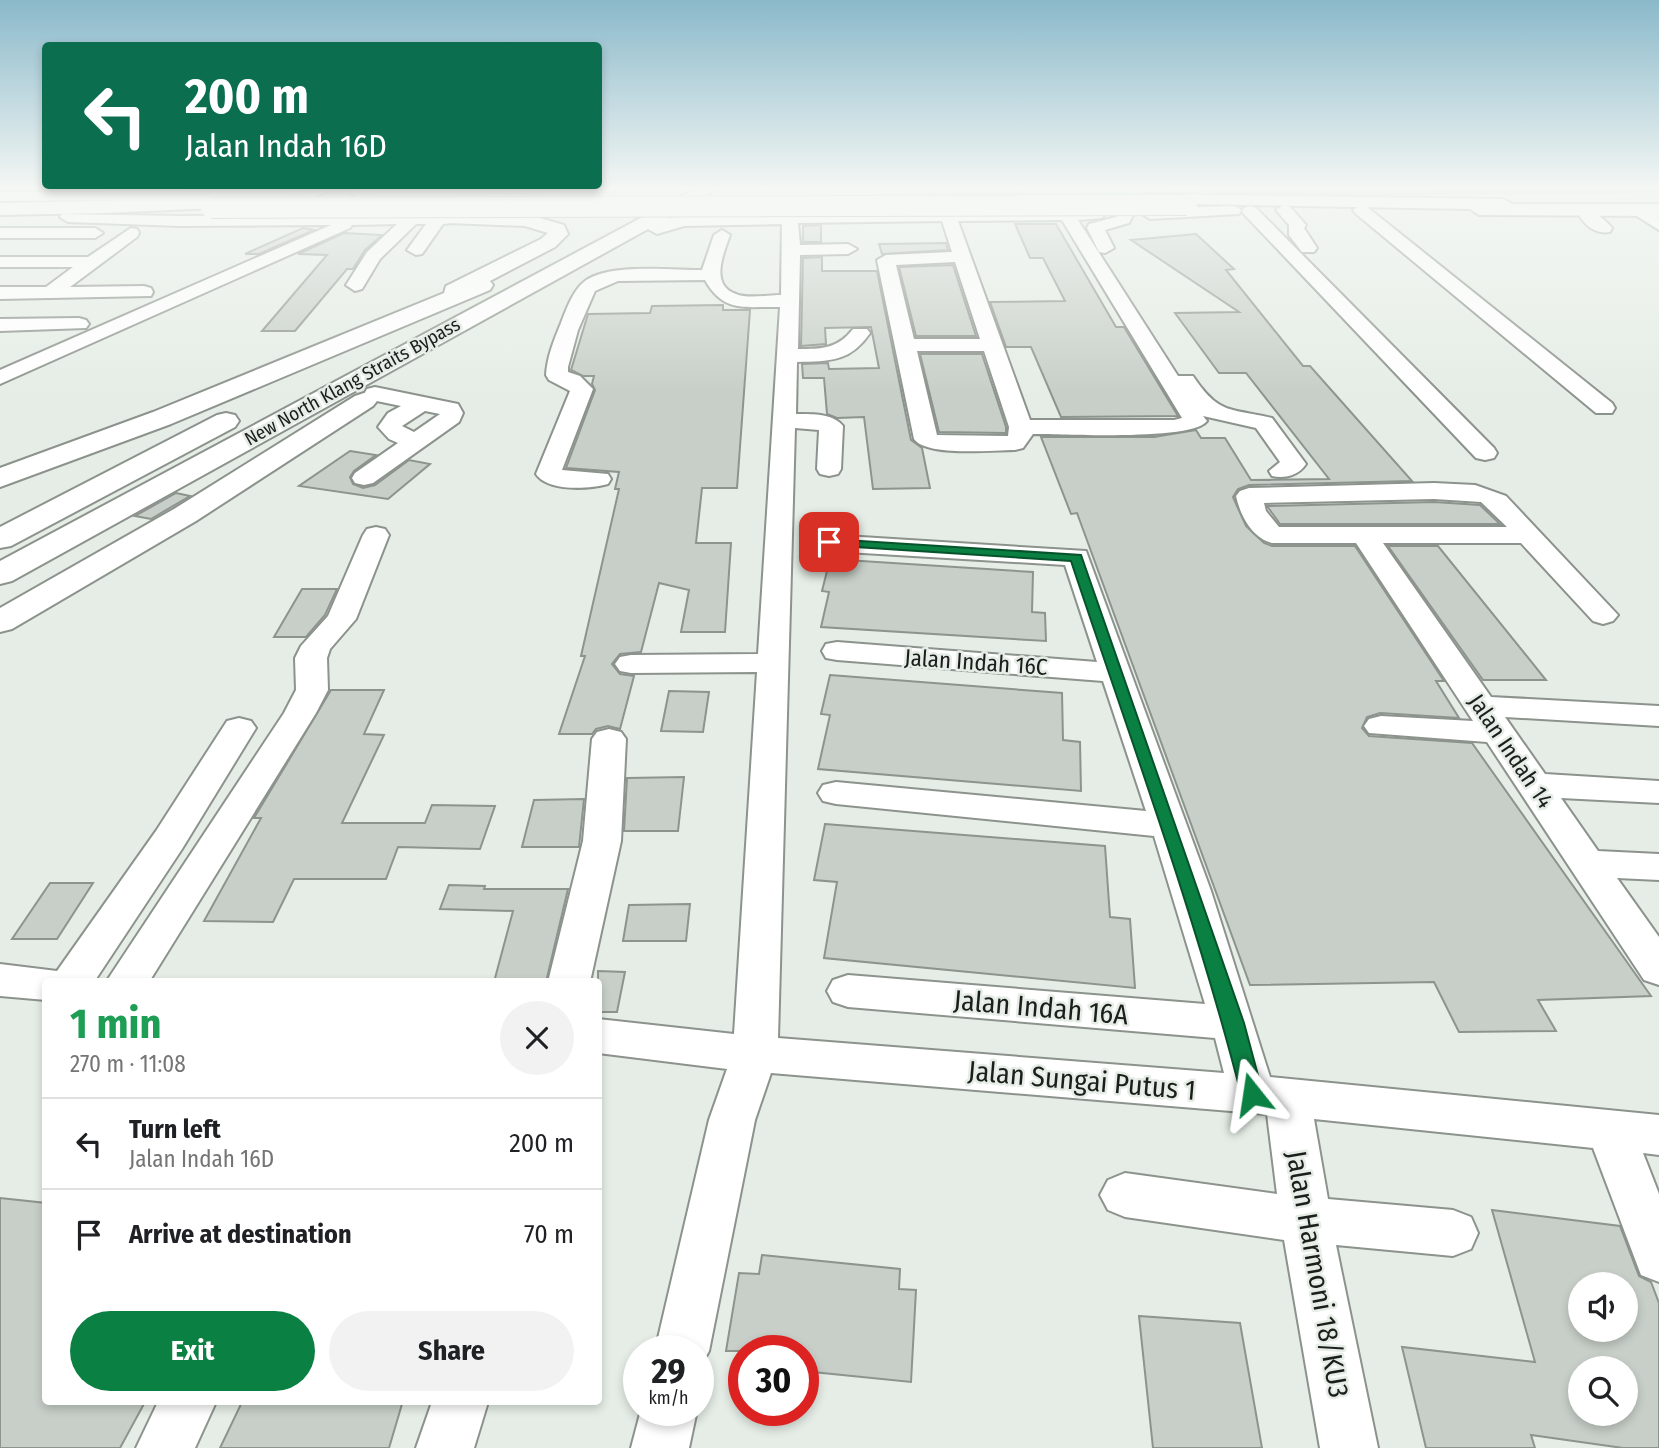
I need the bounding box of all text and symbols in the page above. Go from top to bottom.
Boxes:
text: 200 m [185,67,309,126]
icon: left [70,70,161,161]
text: Jalan Indah 16D [185,127,387,165]
street label: New North Klang Straits Bypass [240,312,464,450]
pin [799,512,859,572]
icon: arrive [810,523,848,561]
street label: Jalan Indah 16C [903,643,1049,681]
street label: Jalan Indah 14 [1463,689,1559,813]
street label: Jalan Indah 16A [952,983,1130,1032]
text: 1 min [70,999,161,1049]
button: close [500,1001,574,1075]
text: 270 m · 11:08 [70,1050,186,1078]
street label: Jalan Sungai Putus 1 [967,1054,1197,1107]
position arrow [1215,1057,1289,1131]
text: Turn left [129,1114,221,1145]
icon: left [70,1125,108,1163]
text: 200 m [509,1128,574,1159]
text: Jalan Indah 16D [129,1145,274,1173]
street label: Jalan Harmoni 18/KU3 [1280,1148,1355,1400]
icon: arrive [70,1216,108,1254]
text: Arrive at destination [129,1219,352,1250]
text: 70 m [524,1219,574,1250]
map controls [1568,1272,1638,1426]
button: sound [1568,1272,1638,1342]
button: Exit [70,1311,315,1391]
button: Share [329,1311,574,1391]
speed limit sign: 30 [728,1335,819,1426]
text: 29 [651,1350,686,1392]
button: search [1568,1356,1638,1426]
text: km/h [648,1387,689,1409]

